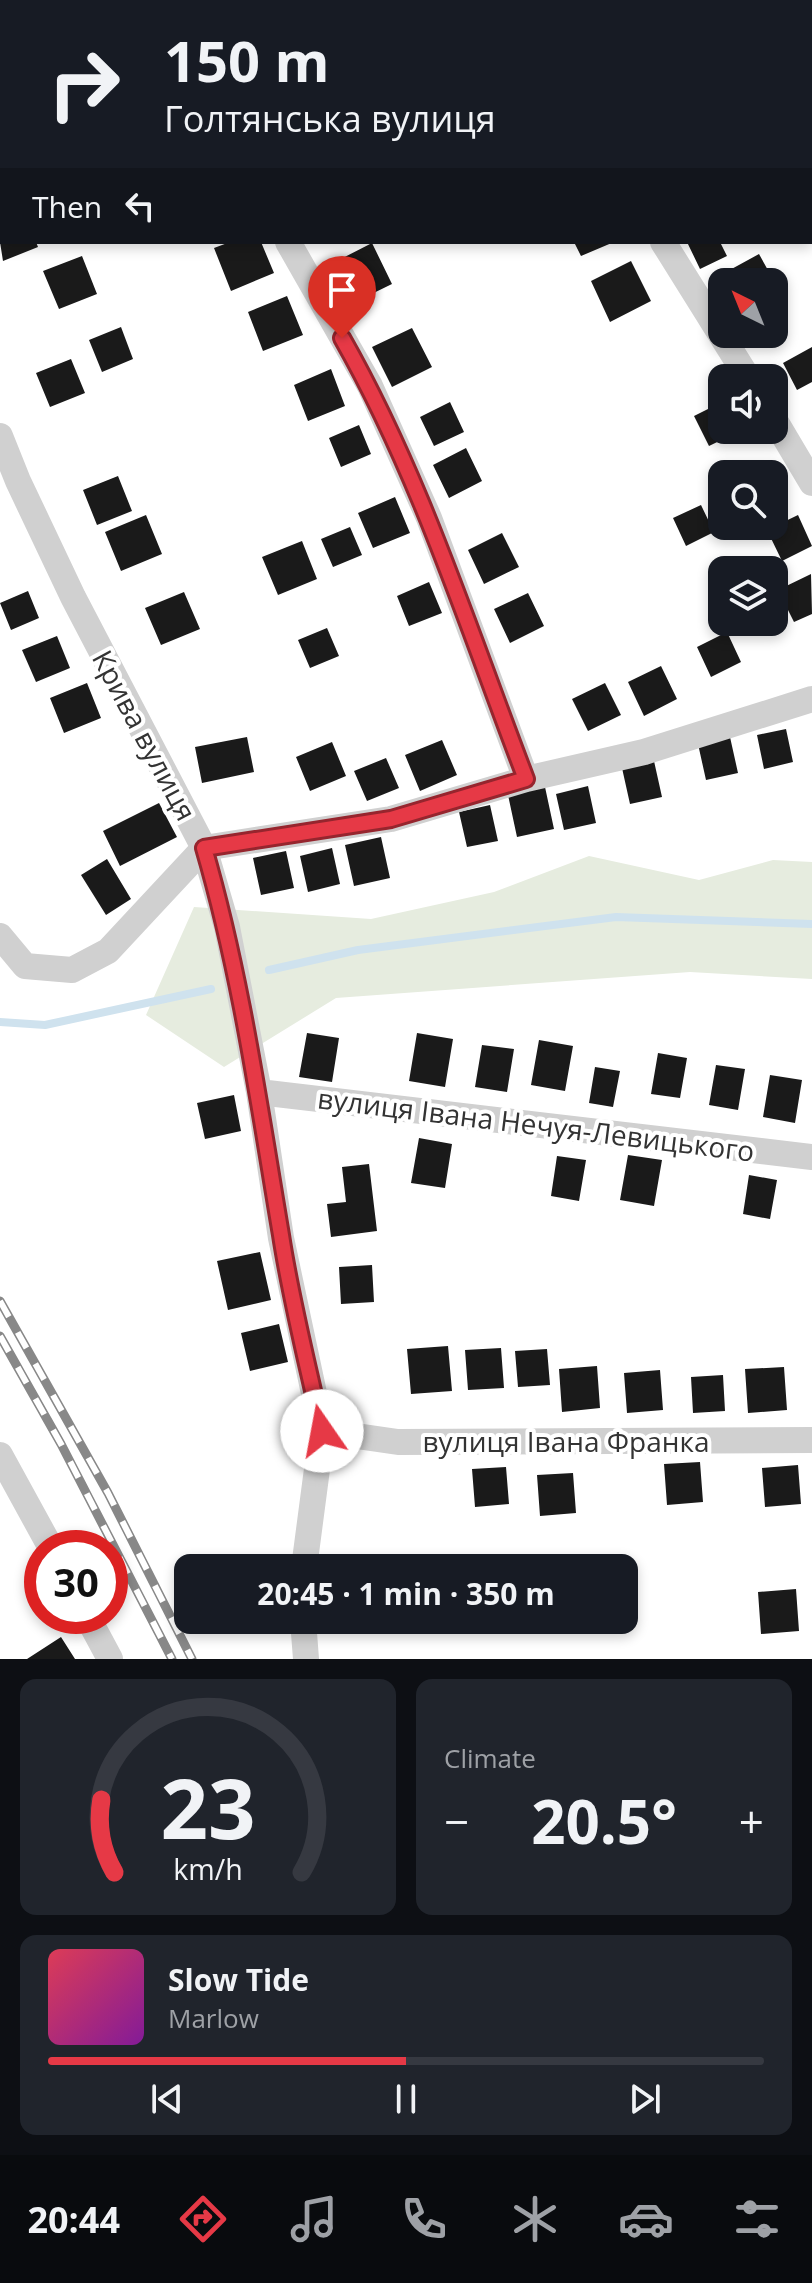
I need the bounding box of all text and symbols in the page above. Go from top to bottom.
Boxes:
text: 150 m [164,22,330,98]
icon: right [32,32,136,136]
text: Голтянська вулиця [164,94,496,143]
icon: left [118,184,162,228]
text: Then [32,186,102,227]
pin [308,256,376,338]
icon: arrive [320,268,364,312]
north arrow [708,268,788,348]
map controls [708,268,788,636]
button: sound [708,364,788,444]
button: search [708,460,788,540]
button: layers [708,556,788,636]
street label: Крива вулиця [84,643,206,827]
street label: вулиця Івана Нечуя-Левицького [315,1078,757,1170]
position arrow [280,1389,364,1473]
street label: вулиця Івана Франка [423,1422,710,1460]
speed limit sign: 30 [24,1530,128,1634]
text: 20:45 · 1 min · 350 m [257,1573,555,1614]
text: Climate [444,1740,536,1776]
text: 23 [160,1750,256,1863]
text: 20.5° [531,1780,677,1862]
text: − [444,1791,469,1851]
text: + [739,1791,764,1851]
text: km/h [173,1849,243,1888]
text: Slow Tide [168,1959,309,2000]
text: Marlow [168,2000,259,2036]
icon: previous [145,2077,189,2121]
icon: pause [384,2077,428,2121]
icon: next [623,2077,667,2121]
icon: directions [175,2191,231,2247]
icon: music [286,2191,342,2247]
icon: phone [396,2191,452,2247]
icon: climate [507,2191,563,2247]
icon: car [618,2191,674,2247]
icon: filters [729,2191,785,2247]
text: 20:44 [27,2195,120,2244]

